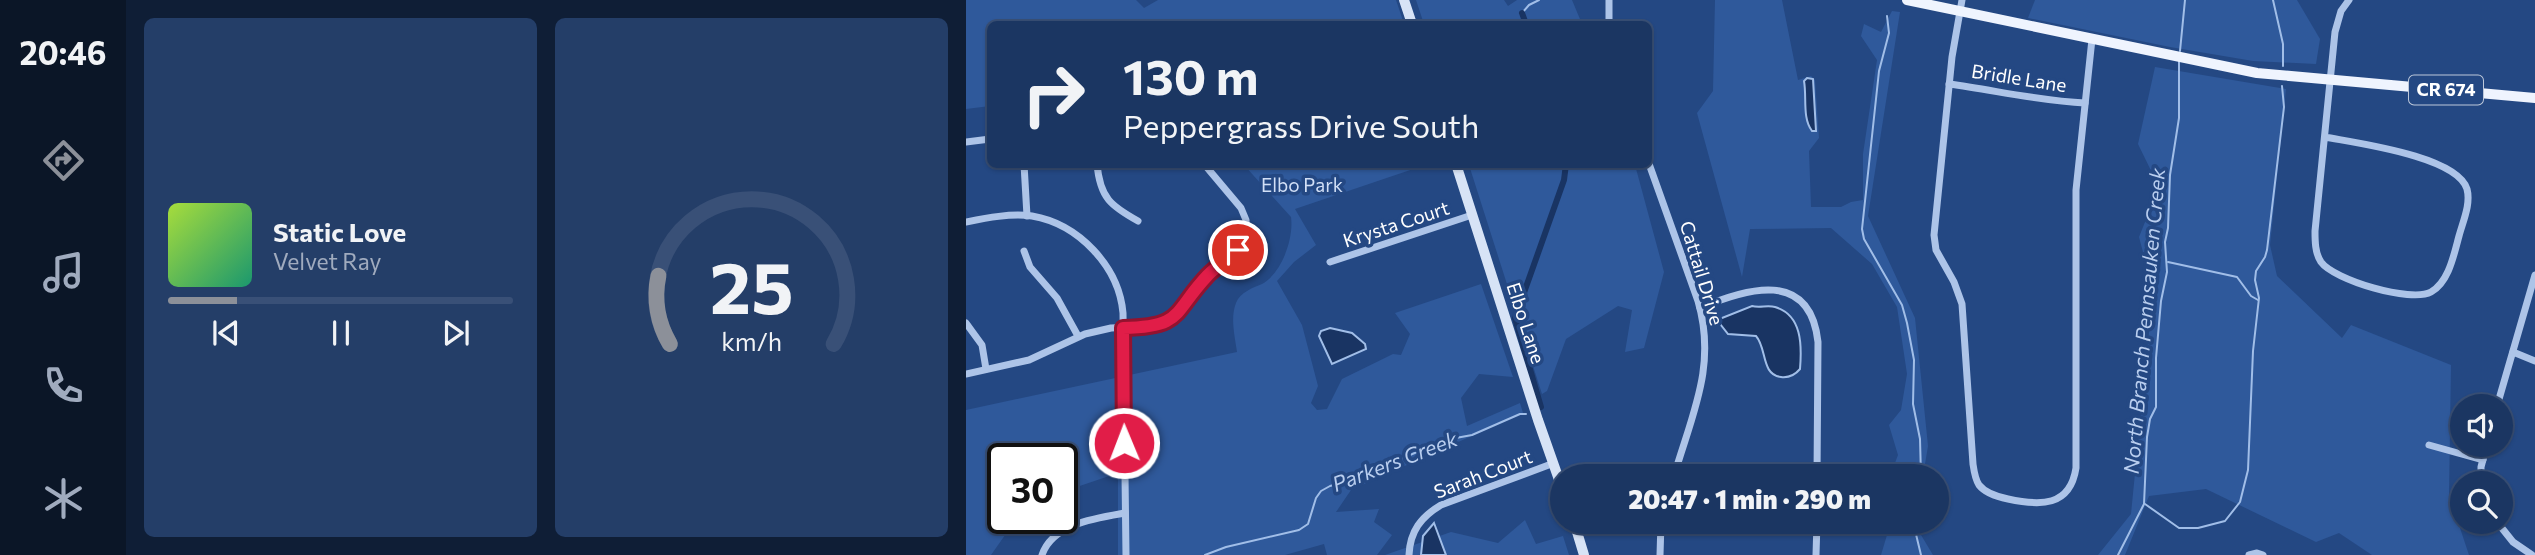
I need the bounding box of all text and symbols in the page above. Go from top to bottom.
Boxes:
text: 20:46 [19,32,107,72]
text: 130 m [1123,45,1258,105]
icon: right [1008,49,1099,140]
street label: Bridle Lane [1970,59,2068,96]
road number: CR 674 [2409,76,2483,104]
text: Peppergrass Drive South [1123,105,1479,145]
icon: directions [39,136,88,185]
water label: North Branch Pennsauken Creek [2118,166,2169,475]
park label: Elbo Park [1261,173,1343,196]
street label: Krysta Court [1340,195,1452,252]
text: Static Love [273,216,406,247]
street label: Cattail Drive [1676,218,1729,328]
pin [1208,220,1268,280]
icon: arrive [1219,231,1257,269]
text: 25 [710,240,793,329]
text: Velvet Ray [273,247,381,275]
icon: music [39,248,88,297]
street label: Elbo Lane [1503,279,1550,366]
icon: previous [207,314,245,352]
icon: pause [322,314,360,352]
icon: next [437,314,475,352]
text: km/h [721,325,782,355]
icon: phone [39,361,88,410]
map controls [2450,394,2513,534]
button: sound [2450,394,2513,457]
position arrow [1087,406,1161,480]
water label: Parkers Creek [1328,425,1461,496]
speed limit sign: 30 [987,443,1078,534]
street label: Sarah Court [1430,444,1535,503]
button: search [2450,471,2513,534]
icon: climate [39,474,88,523]
text: 20:47 · 1 min · 290 m [1628,483,1871,514]

